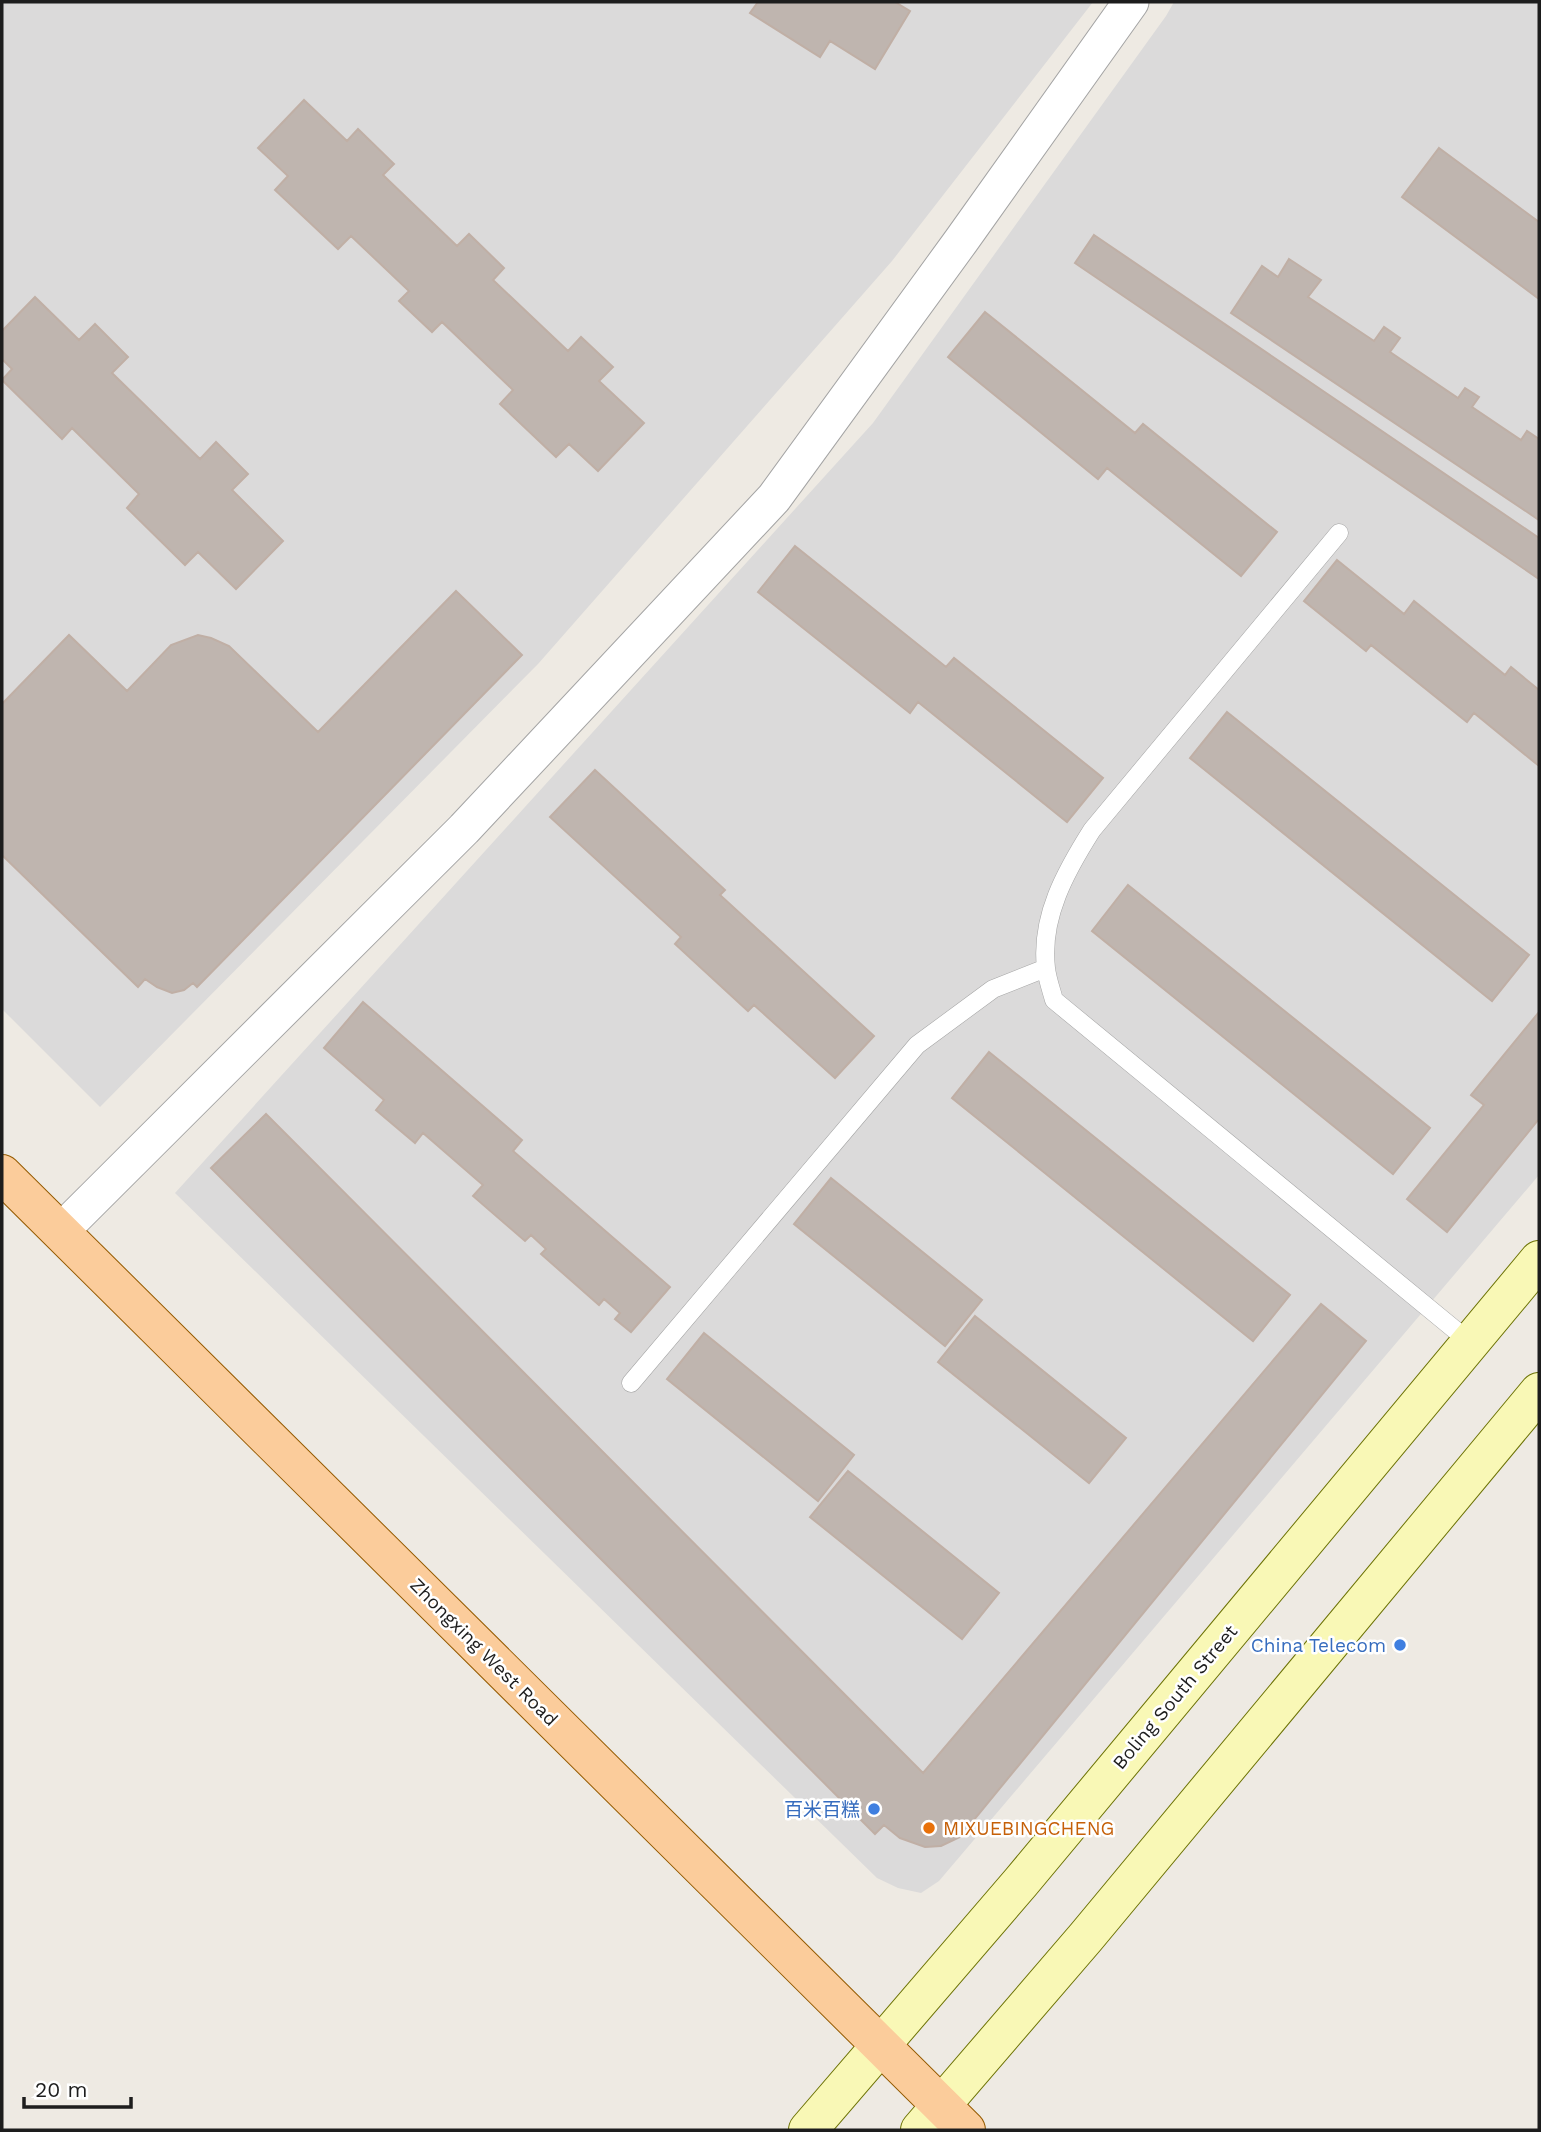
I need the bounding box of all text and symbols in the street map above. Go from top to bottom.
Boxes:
street label: Zhongxing West Road [405,1573,563,1731]
street label: Boling South Street [1108,1620,1242,1774]
place label: China Telecom [1251,1634,1386,1657]
marker: China Telecom [1392,1637,1408,1653]
place label: 百米百糕 [784,1798,860,1821]
marker: 百米百糕 [866,1801,882,1817]
place label: MIXUEBINGCHENG [943,1817,1114,1840]
marker: MIXUEBINGCHENG [921,1820,937,1836]
scale bar [24,2066,131,2110]
text: 20 m [35,2077,87,2102]

